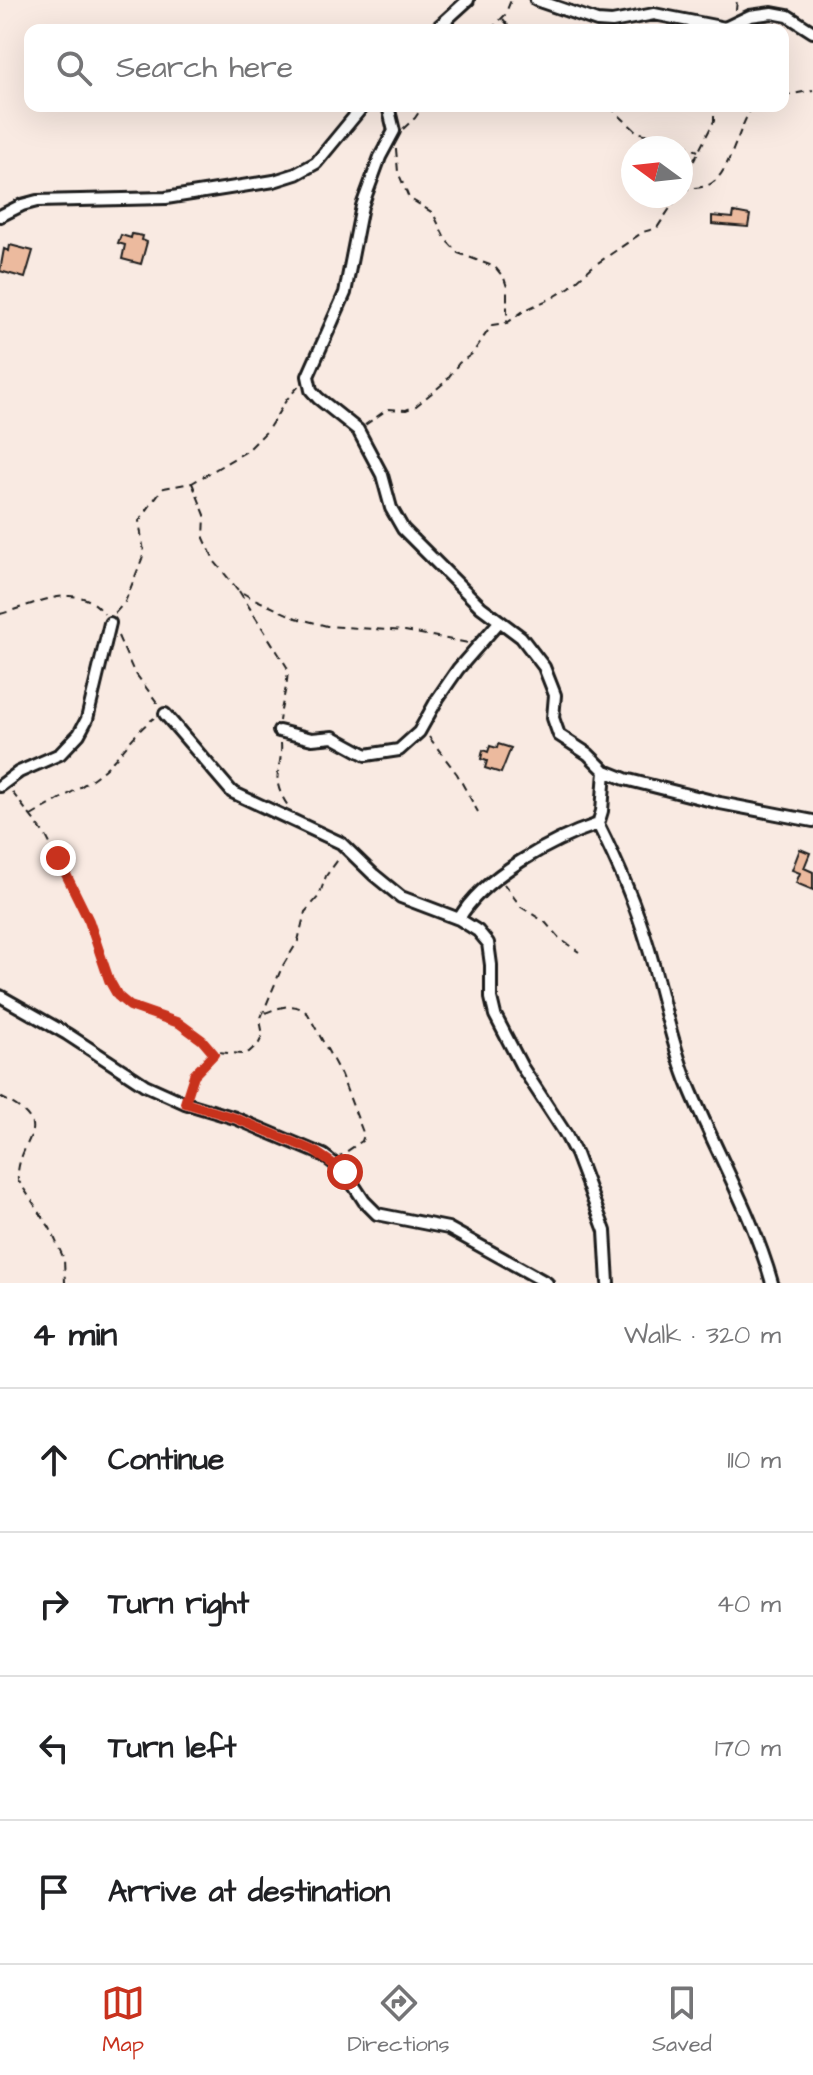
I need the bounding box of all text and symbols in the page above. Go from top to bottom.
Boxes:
search box [24,24,789,112]
icon: search [52,46,96,90]
text: Search here [116,47,293,89]
north arrow [621,136,693,208]
route end [40,840,76,876]
route start [327,1154,363,1190]
text: 4 min [32,1311,117,1359]
text: Walk · 320 m [624,1317,781,1353]
icon: ahead [32,1438,76,1482]
text: Continue [108,1439,224,1481]
text: 110 m [727,1442,781,1478]
icon: right [32,1582,76,1626]
text: Turn right [108,1583,249,1625]
text: 40 m [716,1586,781,1622]
icon: left [32,1726,76,1770]
text: Turn left [108,1727,236,1769]
text: 170 m [715,1730,781,1766]
icon: arrive [32,1870,76,1914]
text: Arrive at destination [108,1871,390,1913]
tab: Map [101,1981,145,2060]
tab: Directions [347,1981,450,2060]
tab: Saved [652,1981,712,2060]

